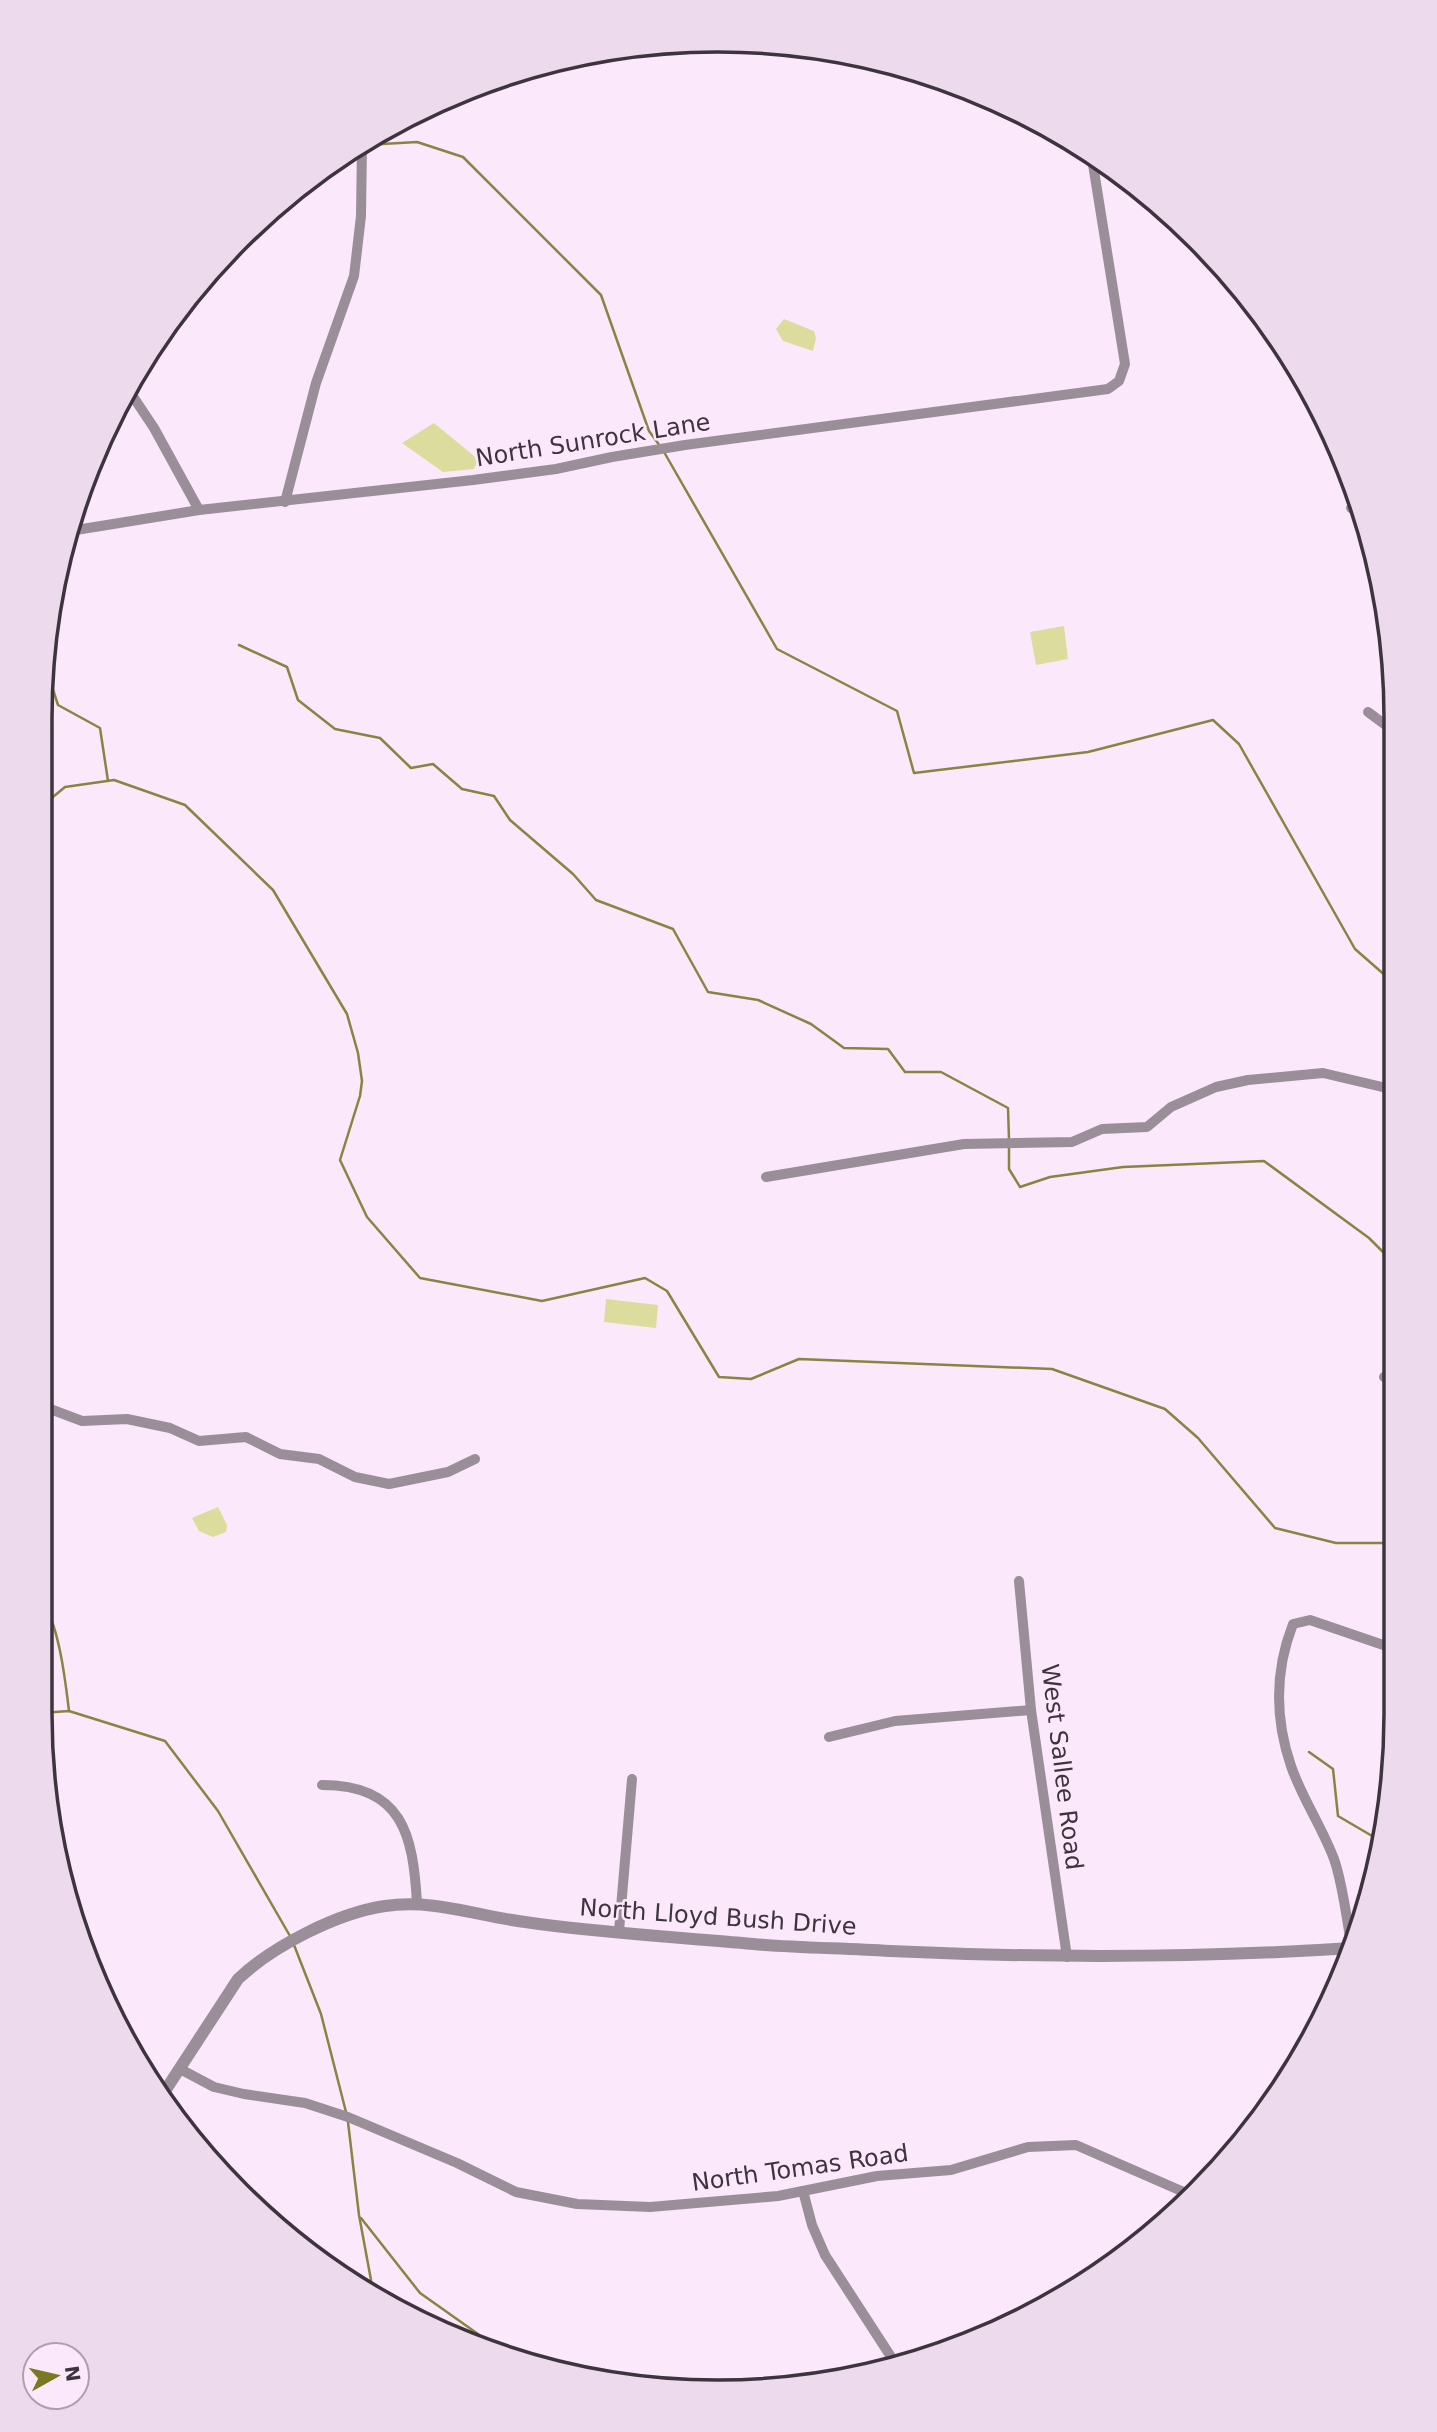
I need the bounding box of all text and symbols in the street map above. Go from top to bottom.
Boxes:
street label: North Sunrock Lane [474,408,712,472]
street label: West Sallee Road [1035,1662,1089,1872]
street label: North Lloyd Bush Drive [579,1893,857,1941]
street label: North Tomas Road [690,2139,910,2197]
north arrow [21,2341,91,2411]
text: N [61,2364,85,2383]

